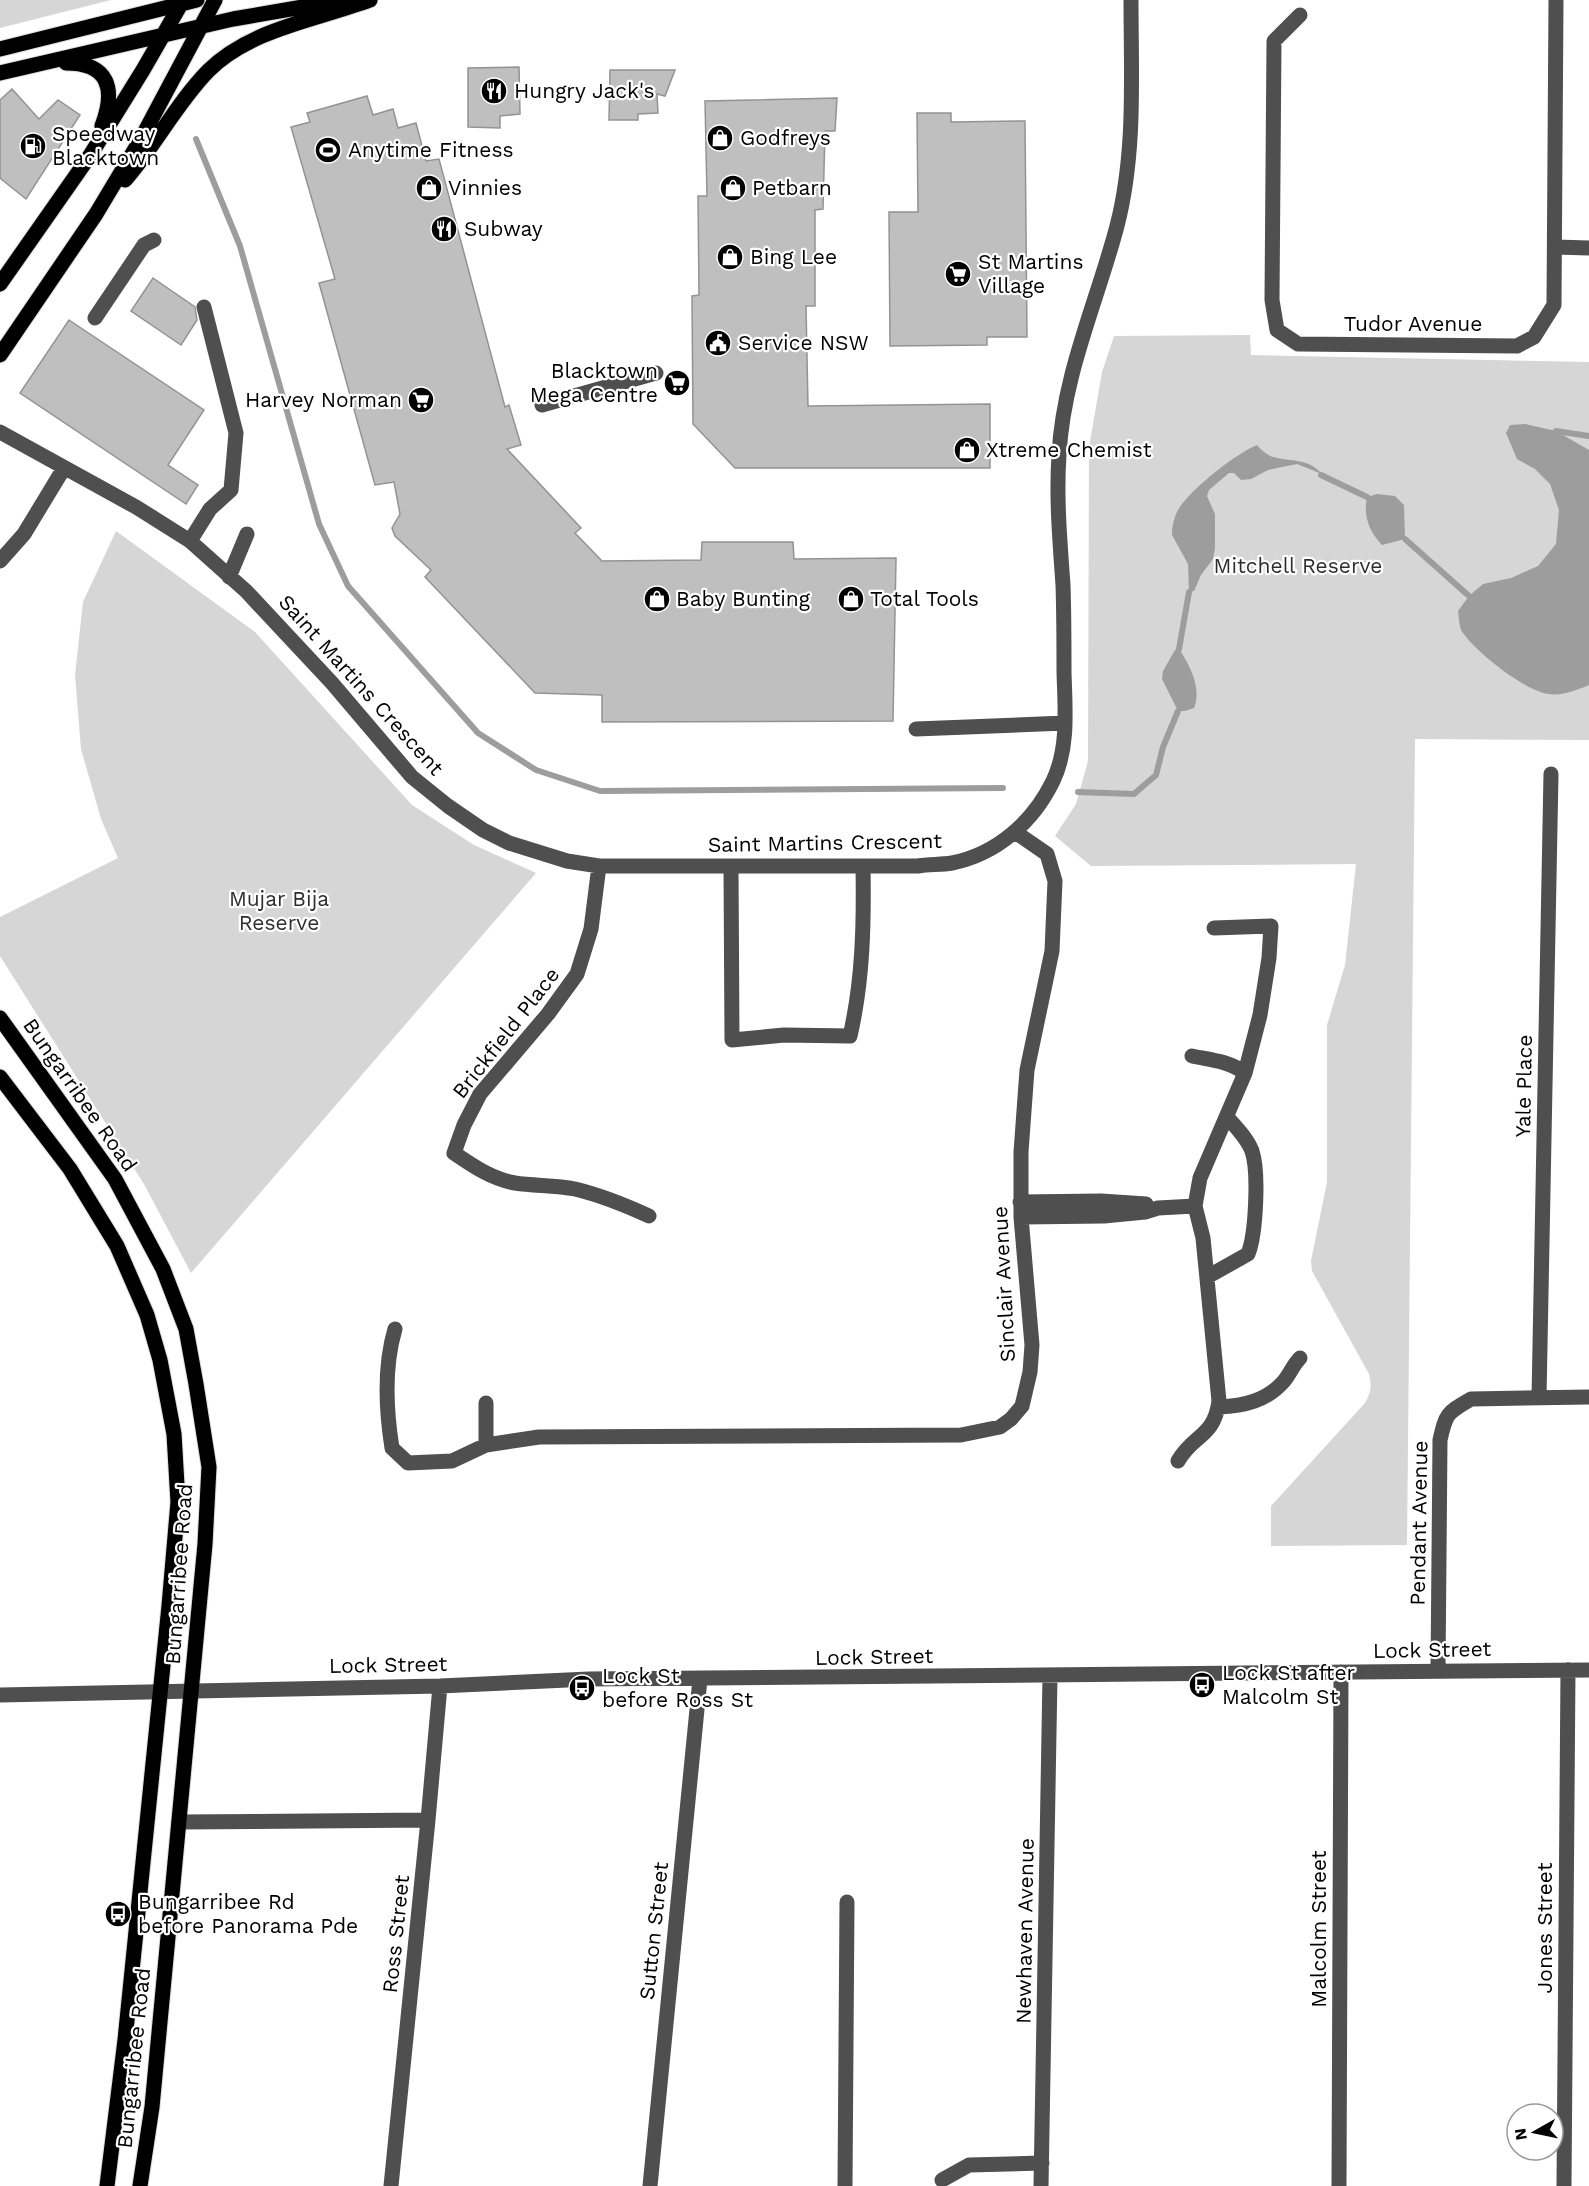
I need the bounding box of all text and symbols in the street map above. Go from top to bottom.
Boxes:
restaurant icon: Hungry Jack's [479,76,509,106]
place label: Hungry Jack's [514,78,655,103]
place label: Speedway Blacktown [52,121,159,170]
shop icon: Godfreys [705,123,735,153]
place label: Godfreys [740,125,831,150]
fuel station icon: Speedway Blacktown [18,131,48,161]
sports icon: Anytime Fitness [313,135,343,165]
place label: Anytime Fitness [348,137,514,162]
shop icon: Vinnies [414,173,444,203]
shop icon: Petbarn [718,173,748,203]
place label: Vinnies [448,175,522,200]
place label: Petbarn [752,175,832,200]
restaurant icon: Subway [429,214,459,244]
place label: Subway [464,216,543,241]
shop icon: Bing Lee [715,242,745,272]
place label: Bing Lee [750,244,837,269]
place label: St Martins Village [978,249,1084,298]
supermarket icon: St Martins Village [943,259,973,289]
street label: Tudor Avenue [1344,311,1482,336]
public building icon: Service NSW [703,328,733,358]
place label: Service NSW [738,330,869,355]
place label: Blacktown Mega Centre [530,358,658,407]
supermarket icon: Blacktown Mega Centre [662,368,692,398]
supermarket icon: Harvey Norman [406,385,436,415]
place label: Harvey Norman [245,387,402,412]
shop icon: Xtreme Chemist [952,435,982,465]
place label: Xtreme Chemist [986,437,1152,462]
park label: Mitchell Reserve [1214,553,1383,578]
shop icon: Baby Bunting [642,584,672,614]
shop icon: Total Tools [836,584,866,614]
place label: Baby Bunting [676,586,811,611]
place label: Total Tools [870,586,979,611]
street label: Saint Martins Crescent [274,589,449,780]
street label: Saint Martins Crescent [708,828,942,857]
park label: Mujar Bija Reserve [229,886,329,935]
street label: Brickfield Place [447,962,564,1103]
street label: Bungarribee Road [18,1013,143,1176]
street label: Yale Place [1510,1034,1537,1138]
street label: Sinclair Avenue [987,1205,1020,1363]
street label: Pendant Avenue [1405,1440,1432,1606]
street label: Bungarribee Road [160,1483,197,1665]
street label: Lock Street [1373,1636,1492,1663]
street label: Lock Street [815,1643,934,1670]
street label: Lock Street [329,1651,448,1678]
place label: Lock St after Malcolm St [1222,1660,1356,1709]
place label: Lock St before Ross St [602,1663,753,1712]
bus stop icon: Lock St after Malcolm St [1187,1670,1217,1700]
bus stop icon: Lock St before Ross St [567,1673,597,1703]
street label: Newhaven Avenue [1010,1838,1039,2024]
street label: Malcolm Street [1306,1850,1331,2008]
street label: Sutton Street [634,1861,673,2001]
street label: Jones Street [1532,1862,1557,1993]
street label: Ross Street [377,1873,414,1994]
place label: Bungarribee Rd before Panorama Pde [138,1889,358,1938]
bus stop icon: Bungarribee Rd before Panorama Pde [103,1899,133,1929]
street label: Bungarribee Road [112,1966,155,2149]
north arrow [1505,2102,1565,2162]
text: N [1510,2127,1531,2142]

